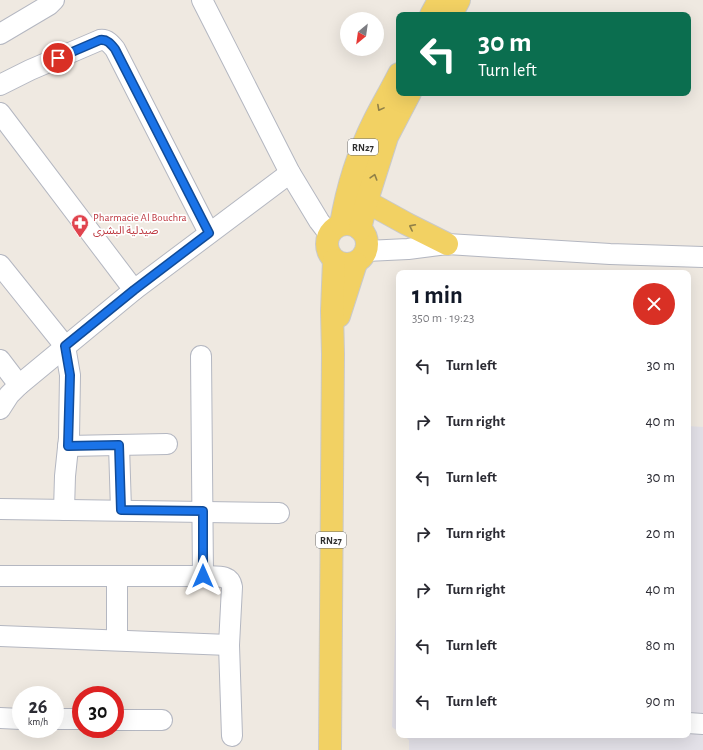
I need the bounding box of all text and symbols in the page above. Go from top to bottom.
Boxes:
north arrow [340,12,384,56]
map controls [340,12,384,56]
icon: left [412,28,464,80]
text: 30 m [478,29,531,57]
pin [41,41,75,75]
icon: arrive [47,47,69,69]
text: Turn left [478,62,537,80]
one-way arrow [378,104,385,112]
road number: RN27 [348,139,378,155]
one-way arrow [370,174,378,181]
place label: Pharmacie Al Bouchra صيدلية البشرى [93,212,187,237]
pharmacy icon: Pharmacie Al Bouchra صيدلية البشرى [70,213,90,238]
one-way arrow [409,224,416,232]
button: close [633,283,675,325]
text: 1 min [412,284,463,308]
text: 350 m · 19:23 [412,312,474,325]
icon: left [412,355,434,377]
text: Turn left [446,358,497,373]
text: 30 m [646,358,675,373]
icon: right [412,411,434,433]
text: Turn right [446,414,505,429]
text: 40 m [645,414,675,429]
icon: left [412,467,434,489]
text: Turn left [446,470,497,485]
text: 30 m [646,470,675,485]
icon: right [412,523,434,545]
text: Turn right [446,526,505,541]
text: 20 m [646,526,675,541]
road number: RN27 [316,532,346,548]
position arrow [182,555,224,597]
icon: right [412,579,434,601]
text: Turn right [446,582,505,597]
text: 40 m [645,582,675,597]
icon: left [412,635,434,657]
text: Turn left [446,638,497,653]
text: 80 m [645,638,675,653]
speed limit sign: 30 [72,686,124,738]
icon: left [412,691,434,713]
text: Turn left [446,694,497,709]
text: 90 m [646,694,675,709]
text: 26 [28,697,48,717]
text: km/h [28,717,48,727]

